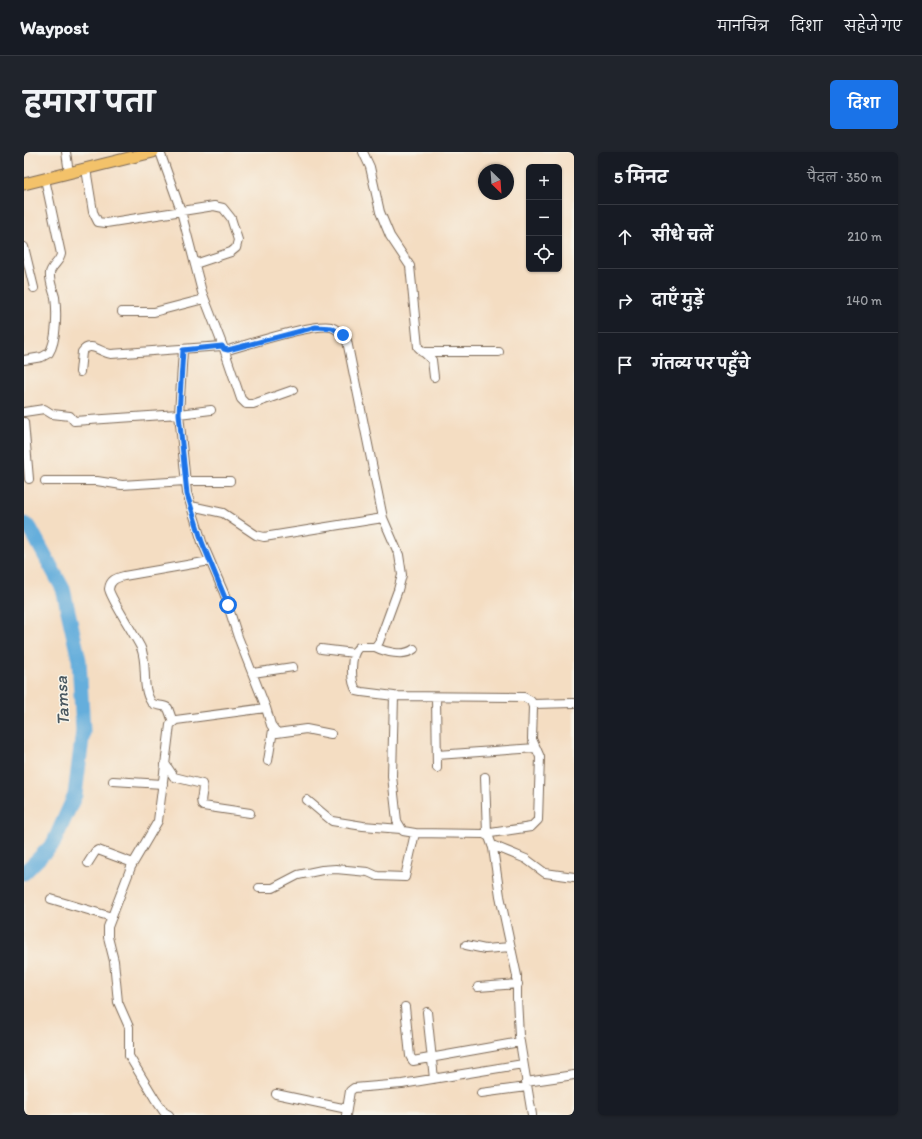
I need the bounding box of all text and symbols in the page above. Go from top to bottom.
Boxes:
text: Waypost [20,16,89,39]
text: मानचित्र [717,18,769,35]
text: दिशा [791,18,822,35]
text: सहेजे गए [844,18,902,35]
button: दिशा [830,80,898,129]
text: हमारा पता [24,85,155,119]
north arrow [478,164,514,200]
map controls [526,164,562,272]
button: + [526,164,562,200]
text: 5 मिनट [614,167,668,187]
text: पैदल · 350 m [807,170,882,185]
button: − [526,200,562,236]
icon: ahead [614,226,636,248]
text: सीधे चलें [652,227,713,245]
text: 210 m [847,229,882,244]
button: locate [526,236,562,272]
icon: right [614,290,636,312]
text: दाएँ मुड़ें [652,291,704,309]
text: 140 m [846,293,882,308]
route end [334,326,352,344]
icon: arrive [614,354,636,376]
text: गंतव्य पर पहुँचे [652,355,750,373]
route start [219,596,237,614]
water label: Tamsa [50,674,74,726]

